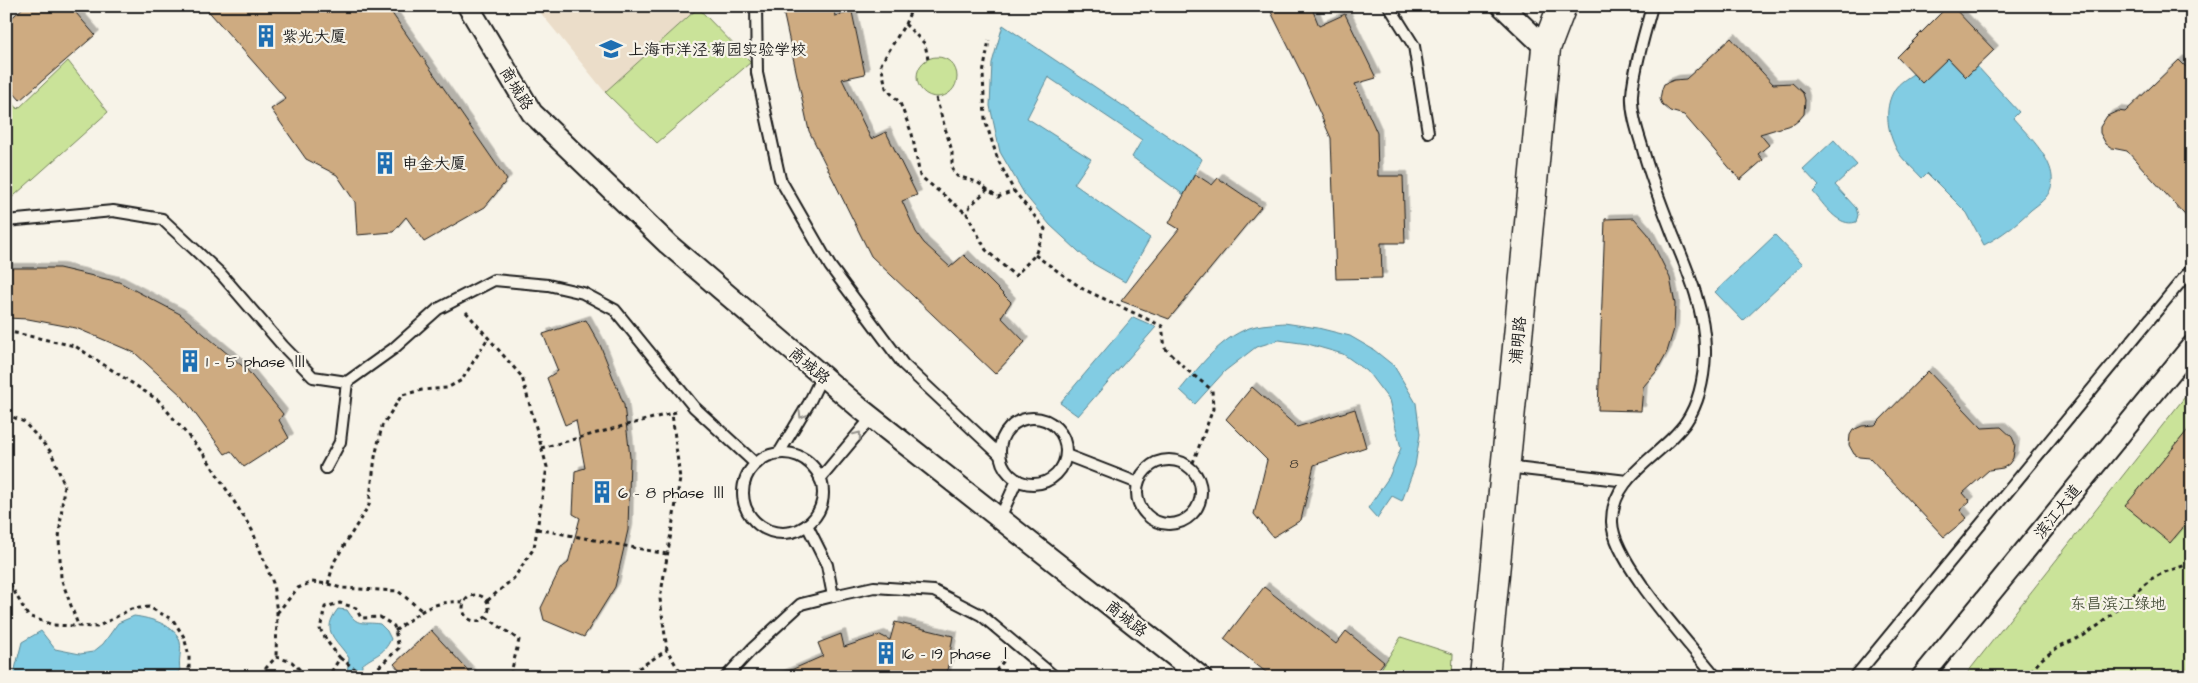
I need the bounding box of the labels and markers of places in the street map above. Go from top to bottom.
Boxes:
building icon: 紫光大厦 [253,23,279,49]
place label: 紫光大厦 [282,26,346,48]
school or university icon: 上海市洋泾·菊园实验学校 [598,36,624,62]
place label: 上海市洋泾·菊园实验学校 [628,39,806,61]
building icon: 申金大厦 [372,150,398,176]
place label: 申金大厦 [402,153,466,175]
building icon: 1 - 5 phase Ⅲ [177,348,203,374]
place label: 1 - 5 phase Ⅲ [206,351,308,373]
building icon: 6 - 8 phase Ⅲ [589,479,615,505]
place label: 6 - 8 phase Ⅲ [618,482,727,504]
building icon: 16 - 19 phase Ⅰ [873,640,899,666]
place label: 16 - 19 phase Ⅰ [902,643,1014,665]

